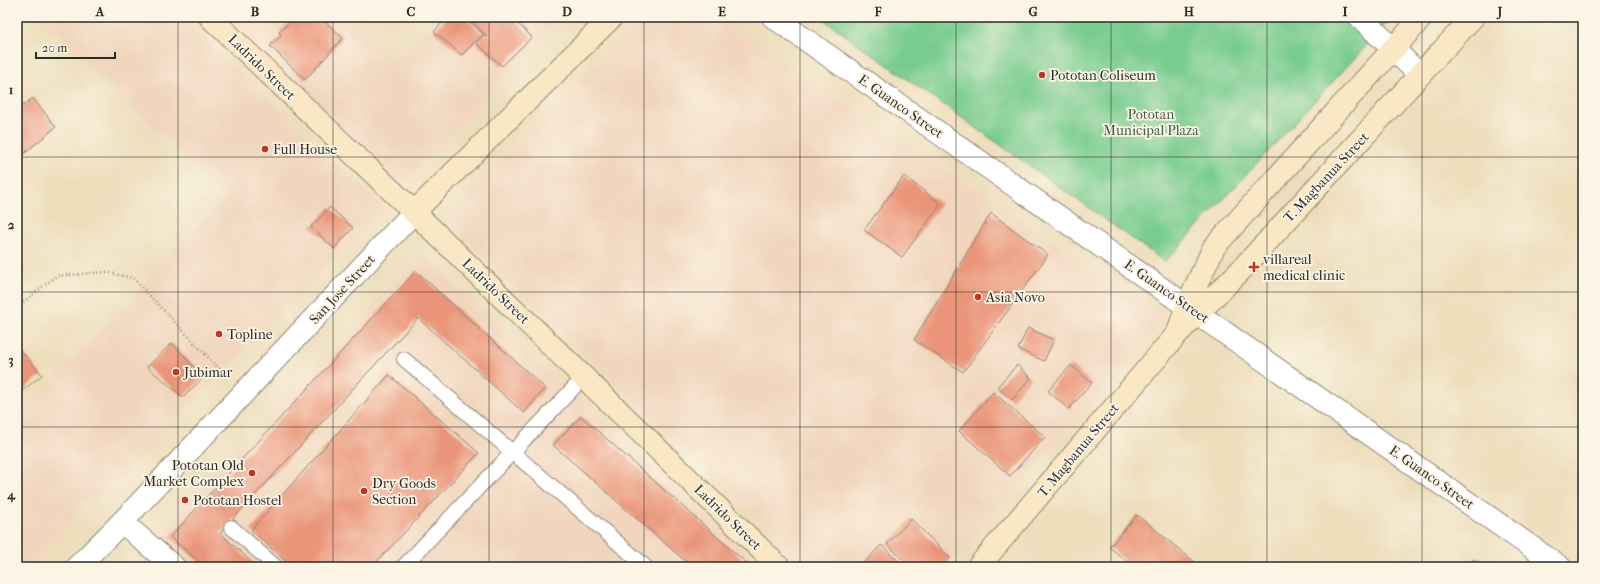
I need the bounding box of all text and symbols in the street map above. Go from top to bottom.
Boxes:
text: A [95,4,105,19]
text: B [251,4,260,19]
text: C [407,4,416,19]
text: D [562,4,572,19]
text: E [718,4,726,19]
text: F [874,4,882,19]
text: G [1028,4,1038,19]
text: H [1184,4,1195,19]
text: I [1342,4,1348,19]
text: J [1496,4,1503,20]
street label: Ladrido Street [224,31,299,104]
scale bar [36,34,115,60]
text: 20 m [42,41,67,55]
place label: Pototan Coliseum [1050,67,1156,84]
marker: Pototan Coliseum [1037,70,1047,80]
street label: E. Guanco Street [855,71,946,142]
text: 1 [9,82,14,97]
park label: Pototan Municipal Plaza [1103,106,1199,139]
street label: T. Magbanua Street [1280,129,1373,226]
place label: Full House [273,141,337,158]
marker: Full House [260,144,270,154]
text: 2 [8,217,15,232]
street label: San Jose Street [306,251,379,328]
place label: villareal medical clinic [1263,251,1345,284]
street label: Ladrido Street [458,255,533,328]
street label: E. Guanco Street [1121,256,1212,327]
marker: villareal medical clinic [1248,261,1260,273]
place label: Asia Novo [985,289,1045,306]
marker: Asia Novo [973,292,983,302]
place label: Topline [227,326,273,343]
marker: Topline [214,329,224,339]
text: 3 [8,352,14,368]
place label: Jubimar [183,364,232,381]
marker: Jubimar [171,367,181,377]
street label: T. Magbanua Street [1034,400,1123,501]
street label: E. Guanco Street [1386,442,1477,513]
place label: Pototan Old Market Complex [144,457,245,490]
marker: Pototan Old Market Complex [247,468,257,478]
place label: Dry Goods Section [372,475,436,508]
street label: Ladrido Street [690,481,765,554]
marker: Dry Goods Section [359,486,369,496]
text: 4 [6,487,16,503]
place label: Pototan Hostel [193,492,282,509]
marker: Pototan Hostel [180,495,190,505]

